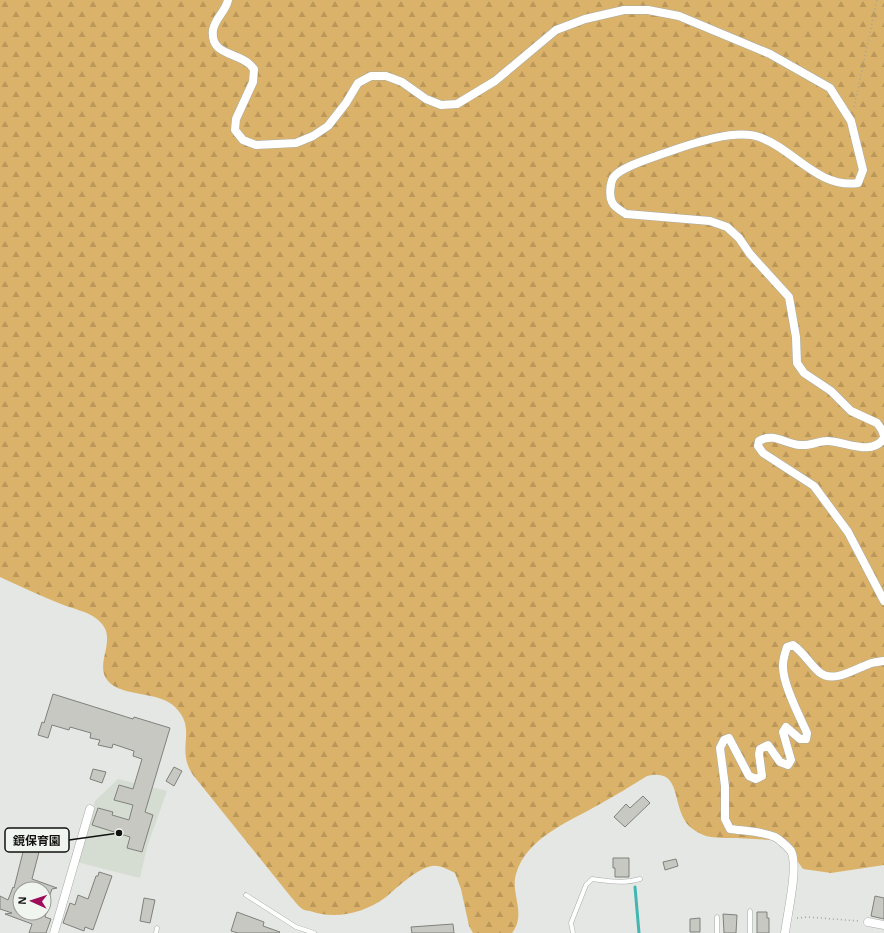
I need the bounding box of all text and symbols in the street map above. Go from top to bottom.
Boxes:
callout: 鏡保育園 [5,828,69,852]
text: 鏡保育園 [12,834,61,848]
north arrow [12,881,52,921]
text: N [16,896,28,905]

